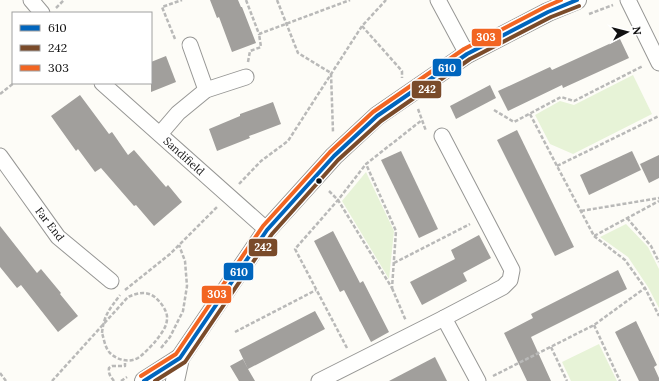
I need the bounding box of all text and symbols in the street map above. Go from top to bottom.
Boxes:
legend [12,12,152,84]
north arrow [607,12,647,52]
text: 610 [48,20,67,35]
text: N [629,26,644,36]
line badge: 303 [471,28,502,47]
text: 303 [476,30,496,44]
text: 242 [48,40,67,55]
line badge: 610 [432,58,462,77]
text: 303 [48,60,69,75]
text: 610 [438,61,456,75]
line badge: 242 [411,80,442,99]
text: 242 [418,82,436,96]
street label: Sandifield [160,134,208,178]
unlabelled marker [314,176,324,186]
street label: Far End [32,204,68,244]
line badge: 242 [248,238,278,257]
text: 242 [254,240,272,254]
line badge: 610 [223,262,254,281]
text: 610 [230,265,248,279]
line badge: 303 [201,285,232,304]
text: 303 [207,287,227,301]

